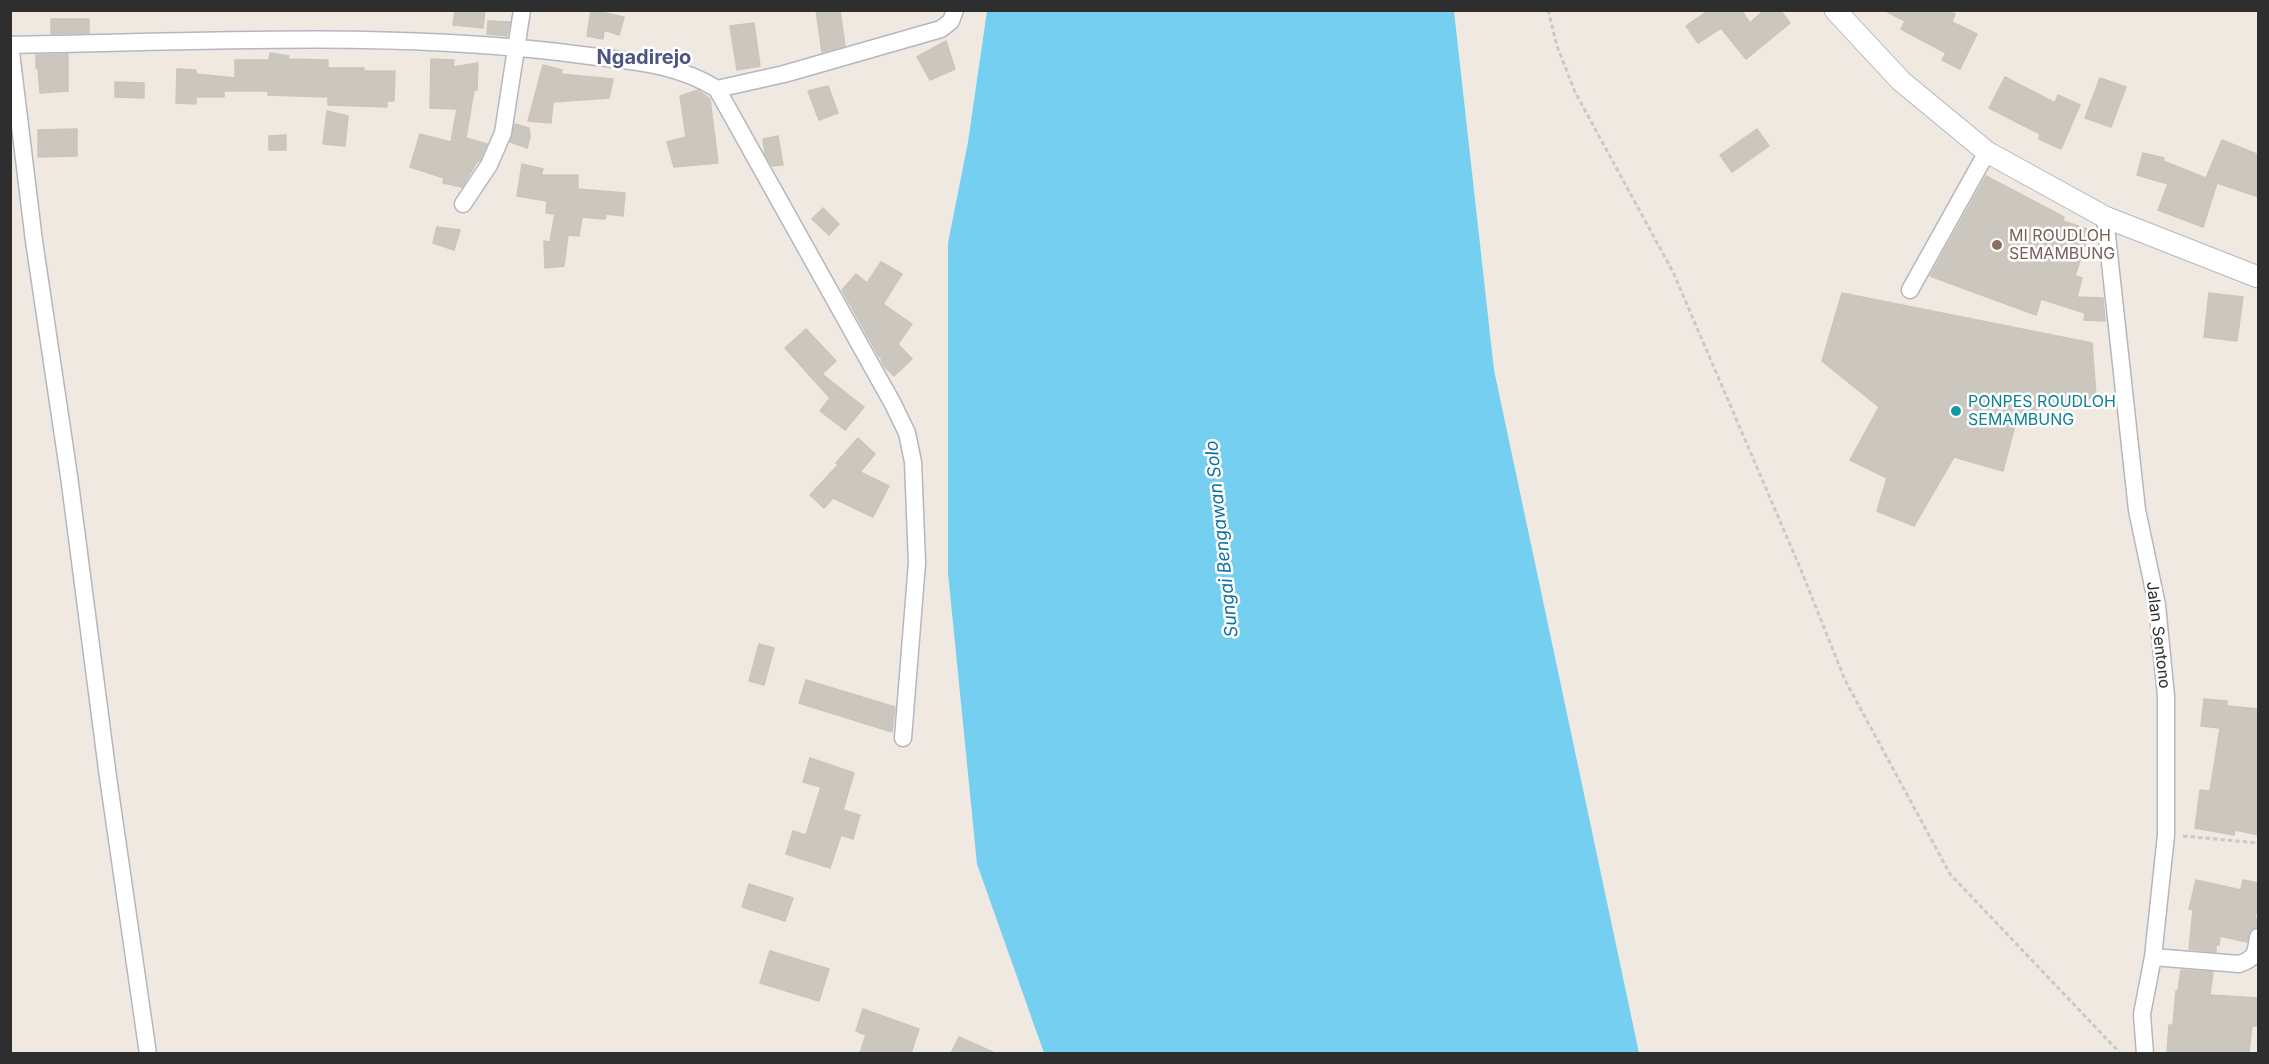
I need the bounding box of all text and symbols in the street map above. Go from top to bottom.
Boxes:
district label: Ngadirejo [597,46,691,70]
place label: MI ROUDLOH SEMAMBUNG [2009,226,2115,264]
marker: MI ROUDLOH SEMAMBUNG [1990,238,2004,252]
place label: PONPES ROUDLOH SEMAMBUNG [1968,392,2116,430]
marker: PONPES ROUDLOH SEMAMBUNG [1949,404,1963,418]
water label: Sungai Bengawan Solo [1201,439,1243,639]
street label: Jalan Sentono [2142,580,2174,690]

